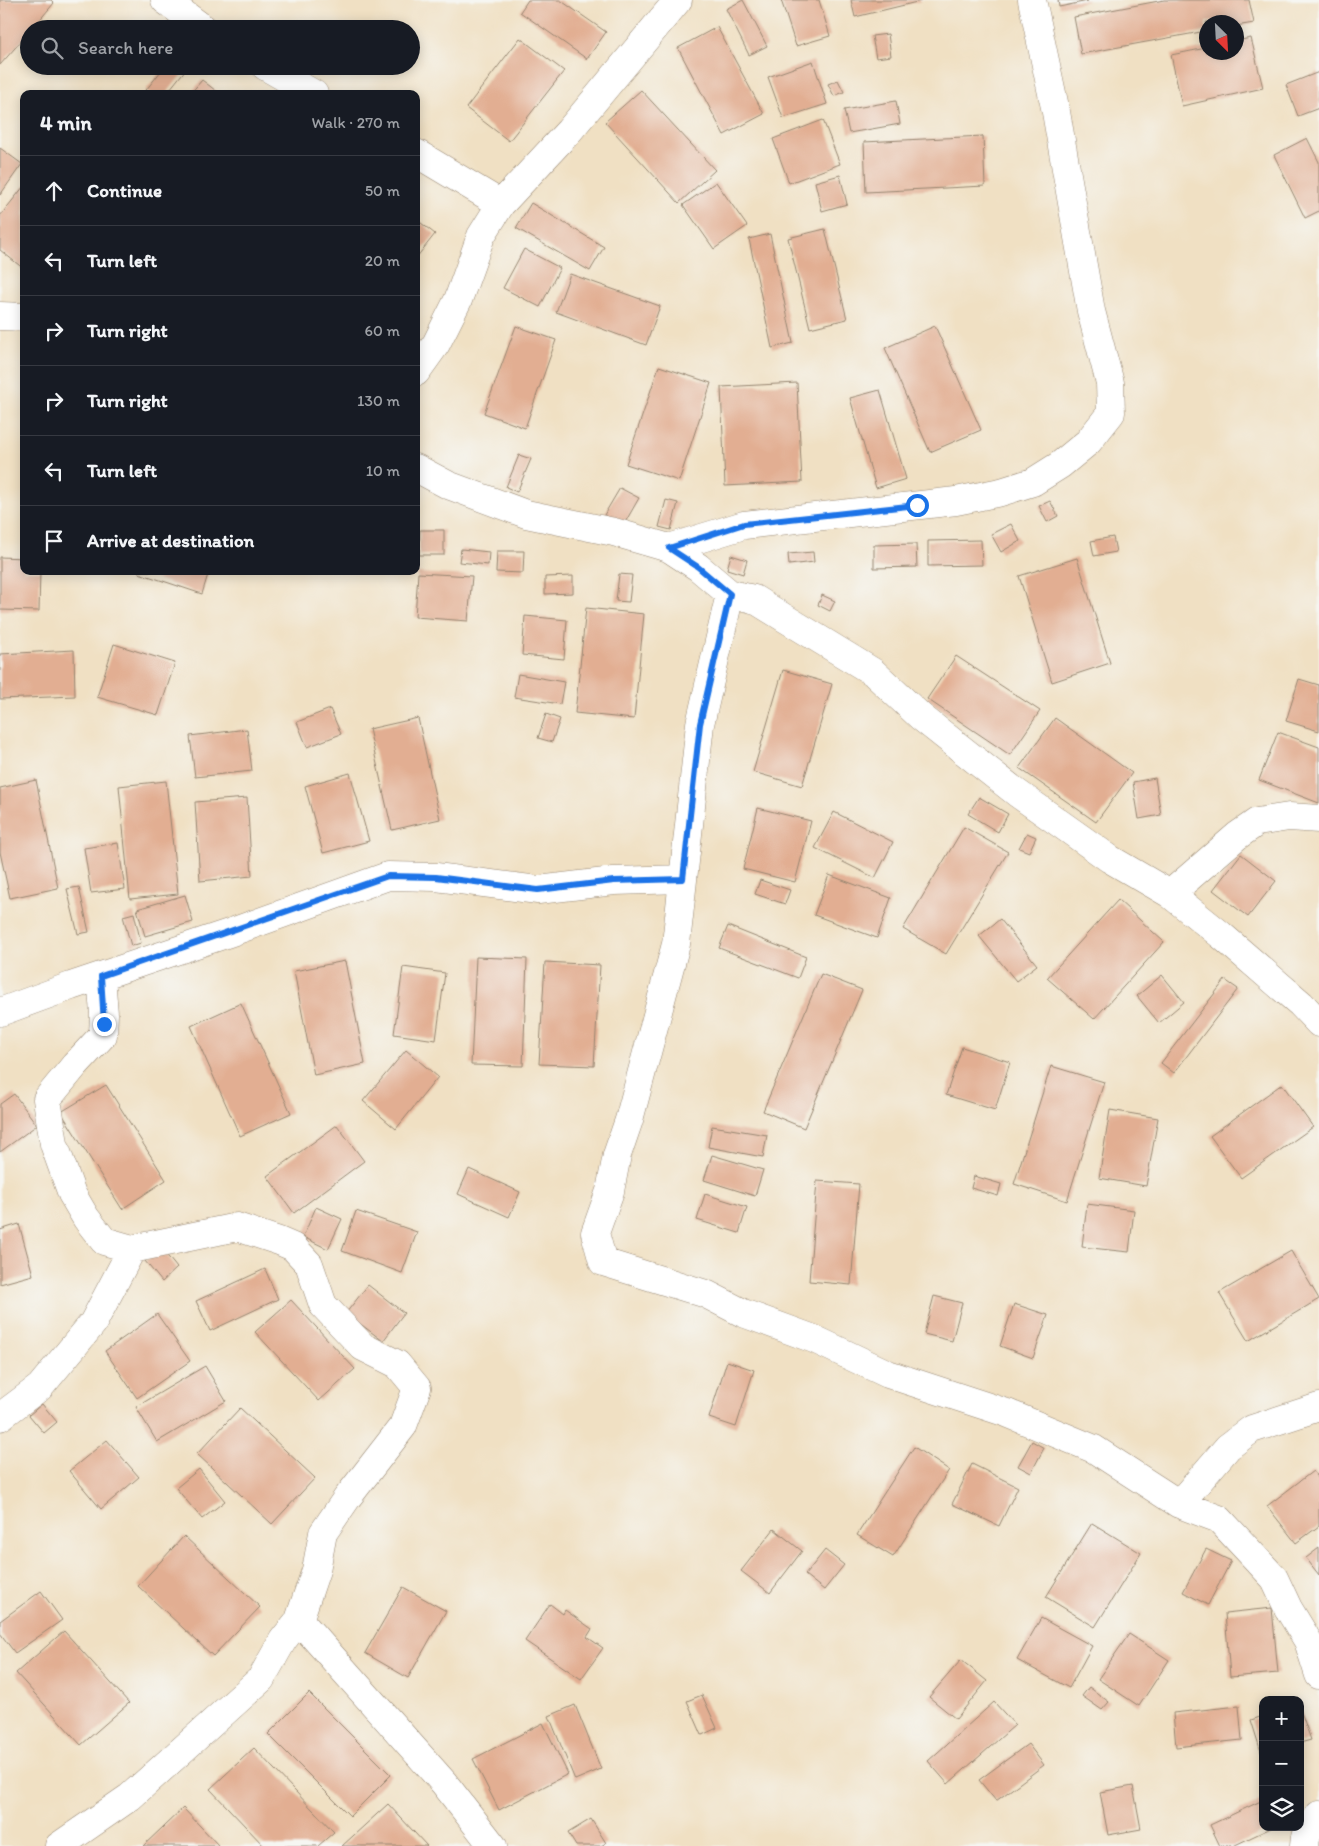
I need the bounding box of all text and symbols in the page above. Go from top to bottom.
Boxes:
north arrow [1199,15,1244,60]
search box [20,20,420,75]
icon: search [38,34,66,62]
text: Search here [78,36,173,59]
text: 4 min [40,110,92,135]
text: Walk · 270 m [312,113,400,132]
icon: ahead [40,177,68,205]
text: Continue [87,179,162,202]
text: 50 m [365,181,400,200]
icon: left [40,247,68,275]
text: Turn left [87,249,157,272]
text: 20 m [365,251,400,270]
icon: right [40,317,68,345]
text: Turn right [87,319,168,342]
text: 60 m [365,321,400,340]
icon: right [40,387,68,415]
text: Turn right [87,389,168,412]
text: 130 m [357,391,400,410]
icon: left [40,457,68,485]
text: Turn left [87,459,157,482]
text: 10 m [366,461,400,480]
route start [906,494,929,517]
icon: arrive [40,527,68,555]
text: Arrive at destination [87,529,254,552]
route end [93,1013,116,1036]
map controls [1259,1696,1304,1831]
button: + [1259,1696,1304,1741]
button: − [1259,1741,1304,1786]
button: layers [1259,1786,1304,1831]

